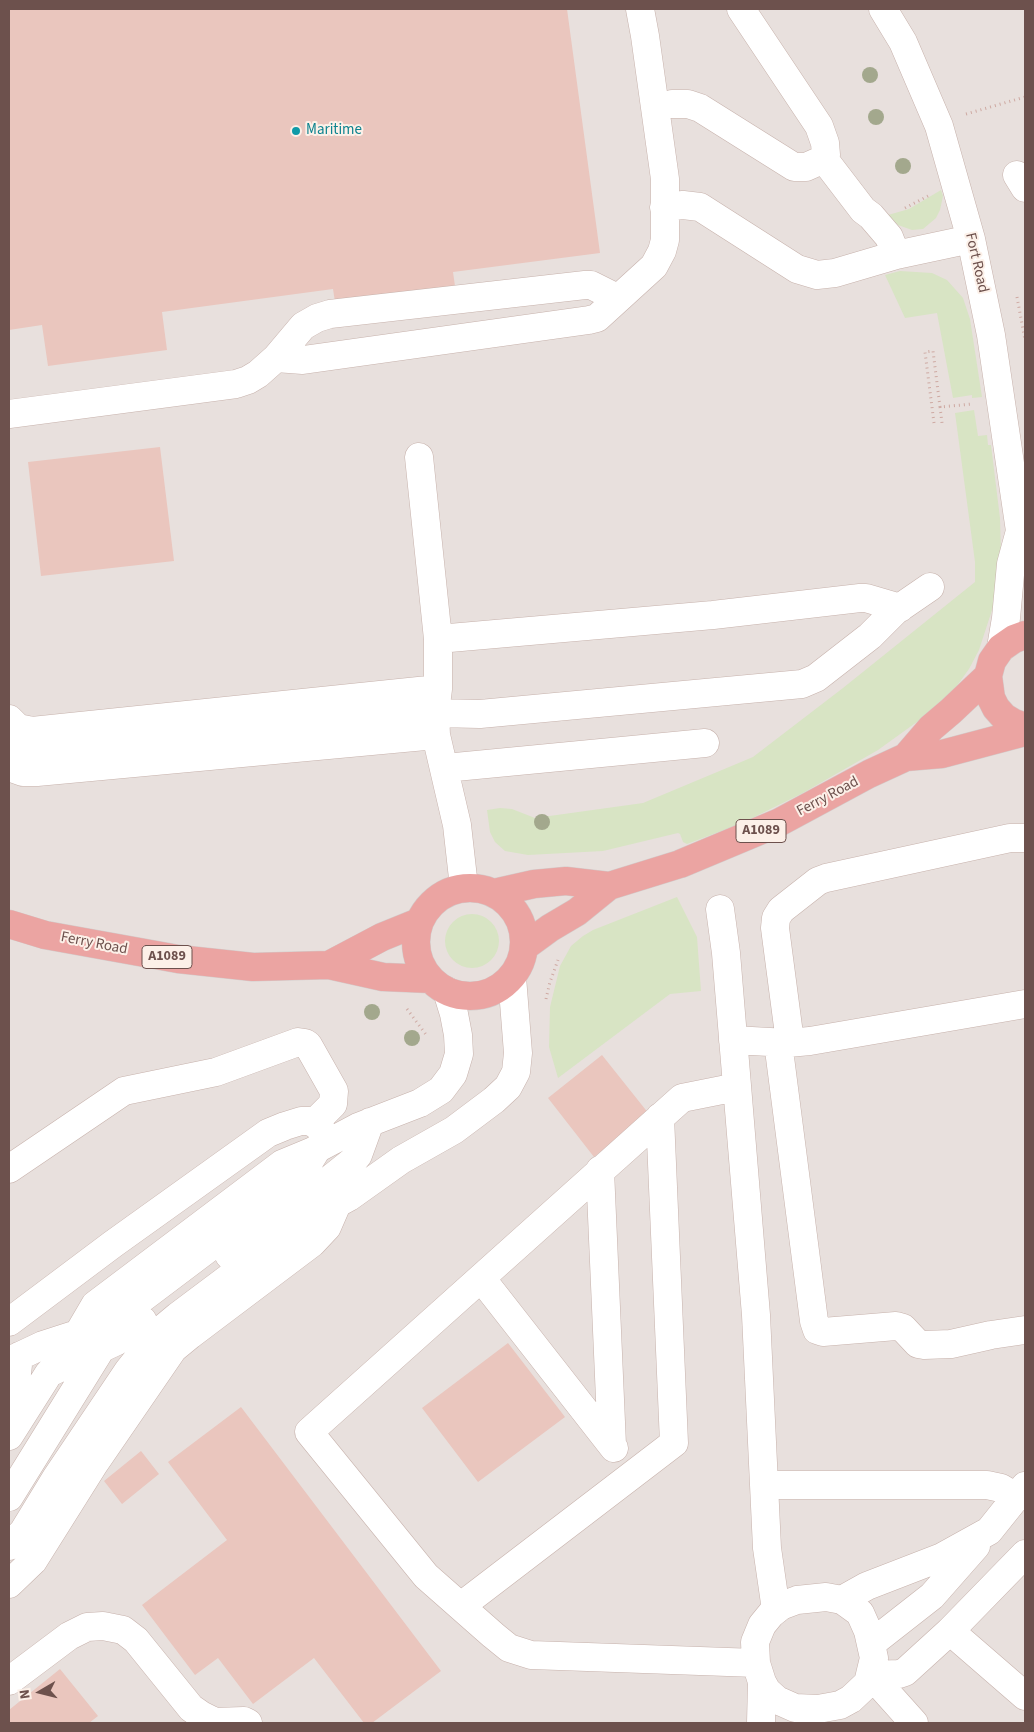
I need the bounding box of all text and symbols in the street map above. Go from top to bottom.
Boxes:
place label: Maritime [306,122,362,140]
marker: Maritime [290,125,302,137]
street label: Fort Road [960,231,992,295]
street label: Ferry Road [794,773,862,821]
road number: A1089 [736,819,786,842]
street label: Ferry Road [59,929,129,959]
road number: A1089 [142,946,192,969]
north arrow [15,1667,65,1717]
text: N [15,1688,36,1700]

